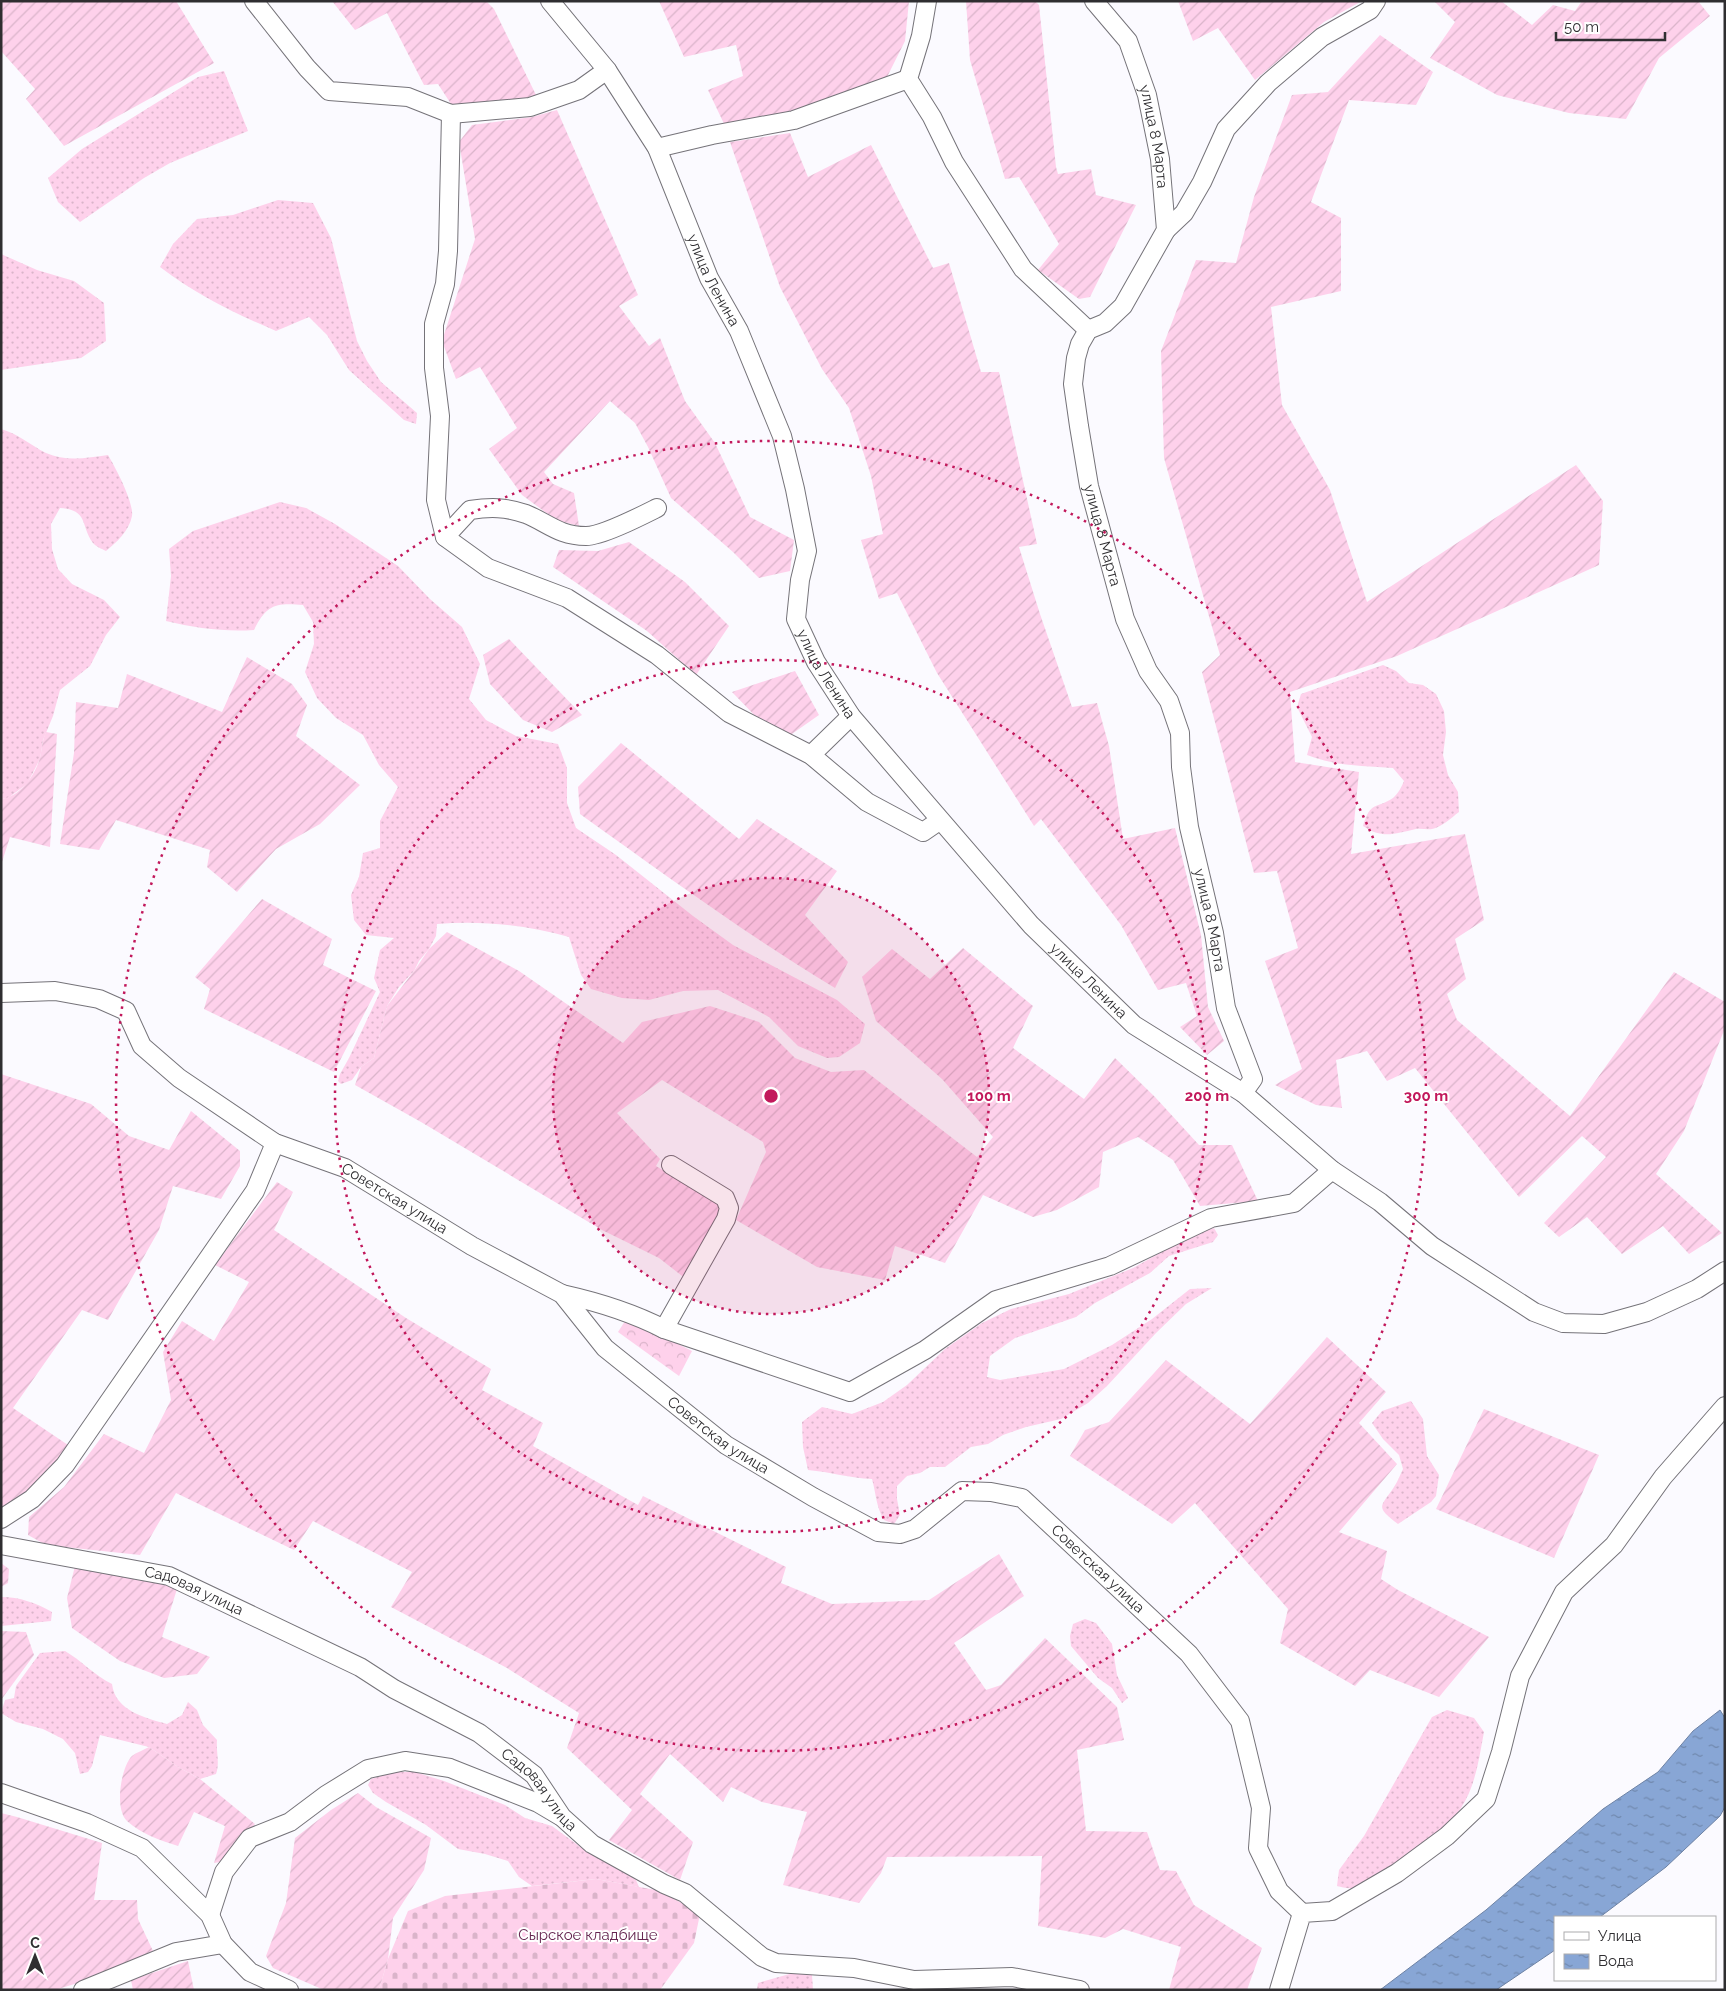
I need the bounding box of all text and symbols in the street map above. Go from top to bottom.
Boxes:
scale bar [1556,10,1665,42]
text: 50 m [1564,18,1599,36]
street label: улица 8 Марта [1135,82,1171,189]
street label: улица Ленина [683,231,744,330]
street label: улица 8 Марта [1080,482,1125,588]
street label: улица Ленина [793,626,859,722]
street label: улица 8 Марта [1190,867,1229,973]
street label: улица Ленина [1046,939,1131,1022]
centre of rings [762,1087,780,1105]
text: 100 m [967,1087,1011,1105]
text: 200 m [1185,1087,1229,1105]
text: 300 m [1404,1087,1448,1105]
street label: Советская улица [338,1159,451,1238]
street label: Советская улица [664,1393,772,1478]
street label: Советская улица [1047,1521,1148,1617]
street label: Садовая улица [143,1563,246,1619]
street label: Садовая улица [498,1744,580,1835]
legend [1554,1916,1716,1981]
park label: Сырское кладбище [518,1926,658,1944]
text: Улица [1598,1927,1642,1945]
north arrow [10,1931,60,1981]
text: С [30,1935,40,1951]
text: Вода [1598,1952,1634,1970]

